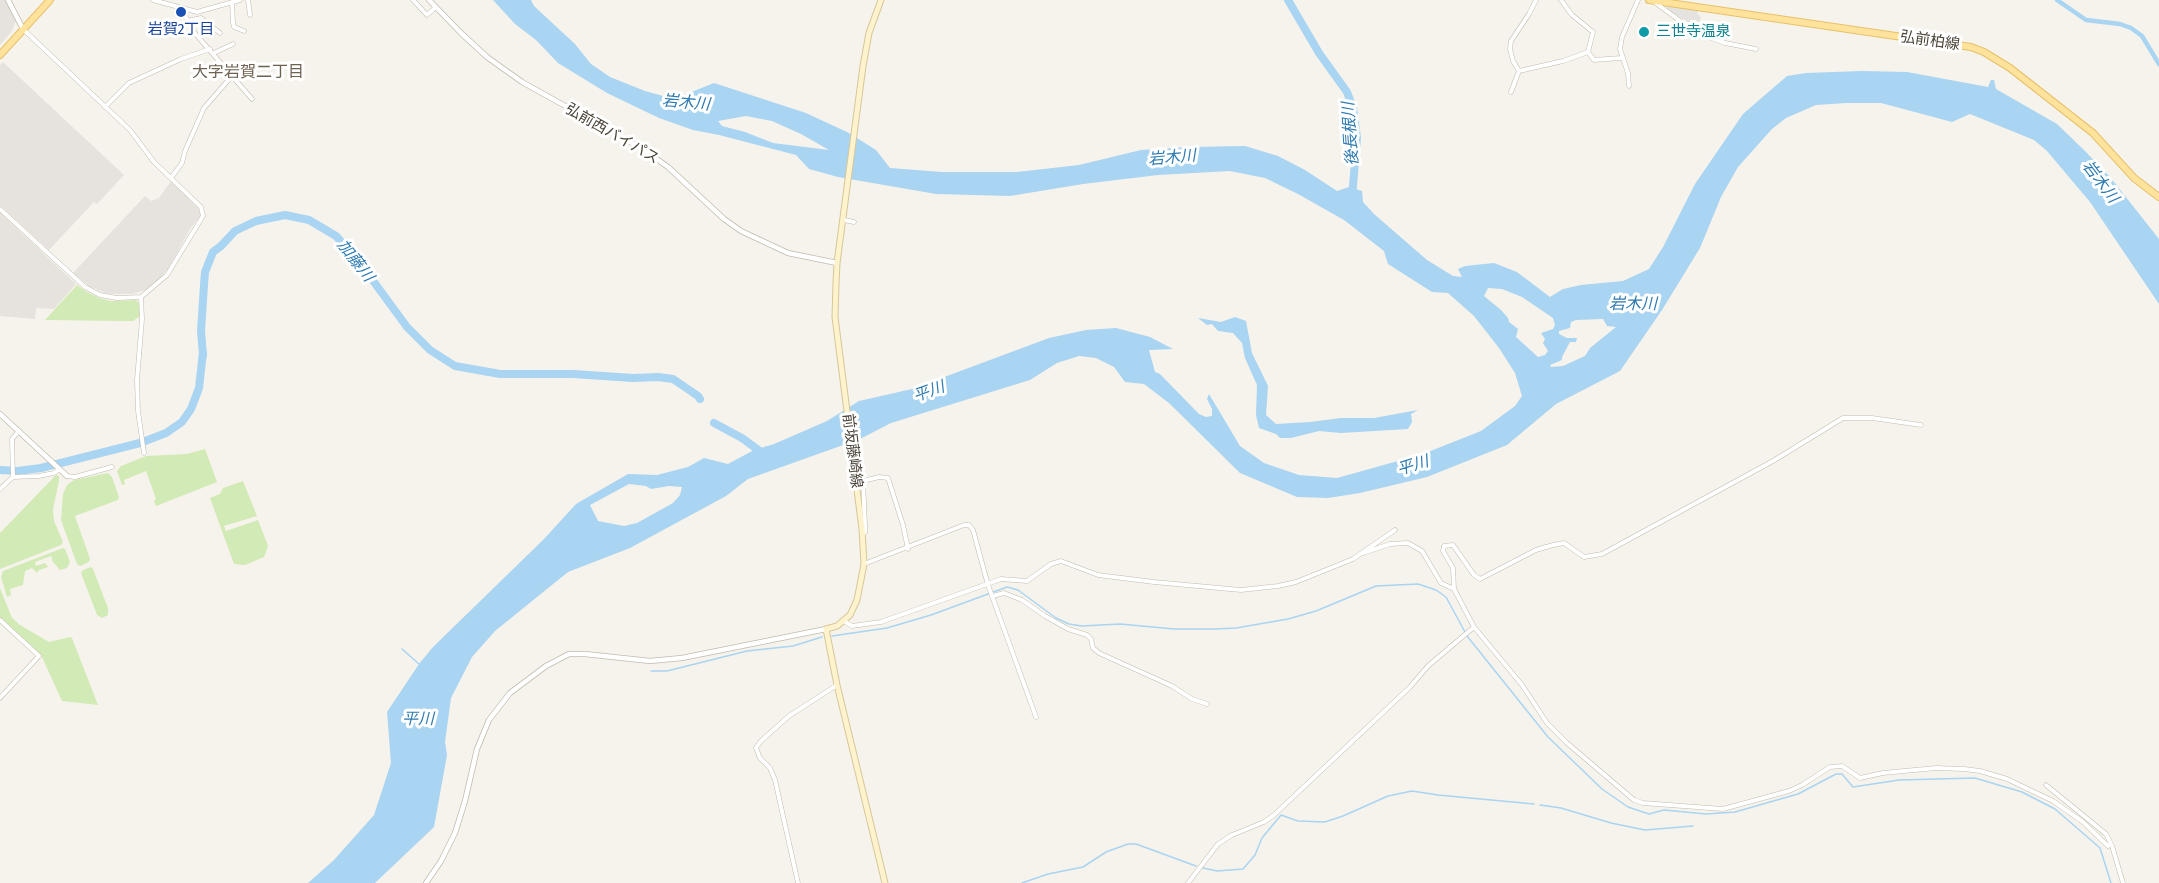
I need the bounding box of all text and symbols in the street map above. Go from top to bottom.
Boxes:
marker: 岩賀2丁目 [174,5,188,19]
place label: 岩賀2丁目 [148,21,214,39]
place label: 三世寺温泉 [1656,23,1731,41]
marker: 三世寺温泉 [1637,25,1651,39]
street label: 弘前柏線 [1899,28,1961,54]
district label: 大字岩賀二丁目 [192,63,304,83]
water label: 岩木川 [661,91,711,115]
street label: 弘前西バイパス [562,100,662,168]
water label: 後長根川 [1339,101,1363,167]
water label: 岩木川 [1147,146,1197,170]
water label: 岩木川 [2078,157,2122,207]
water label: 加藤川 [333,236,377,286]
water label: 岩木川 [1609,295,1657,315]
water label: 平川 [911,378,947,406]
street label: 前坂藤崎線 [838,413,866,489]
water label: 平川 [1395,452,1431,480]
water label: 平川 [402,710,434,730]

